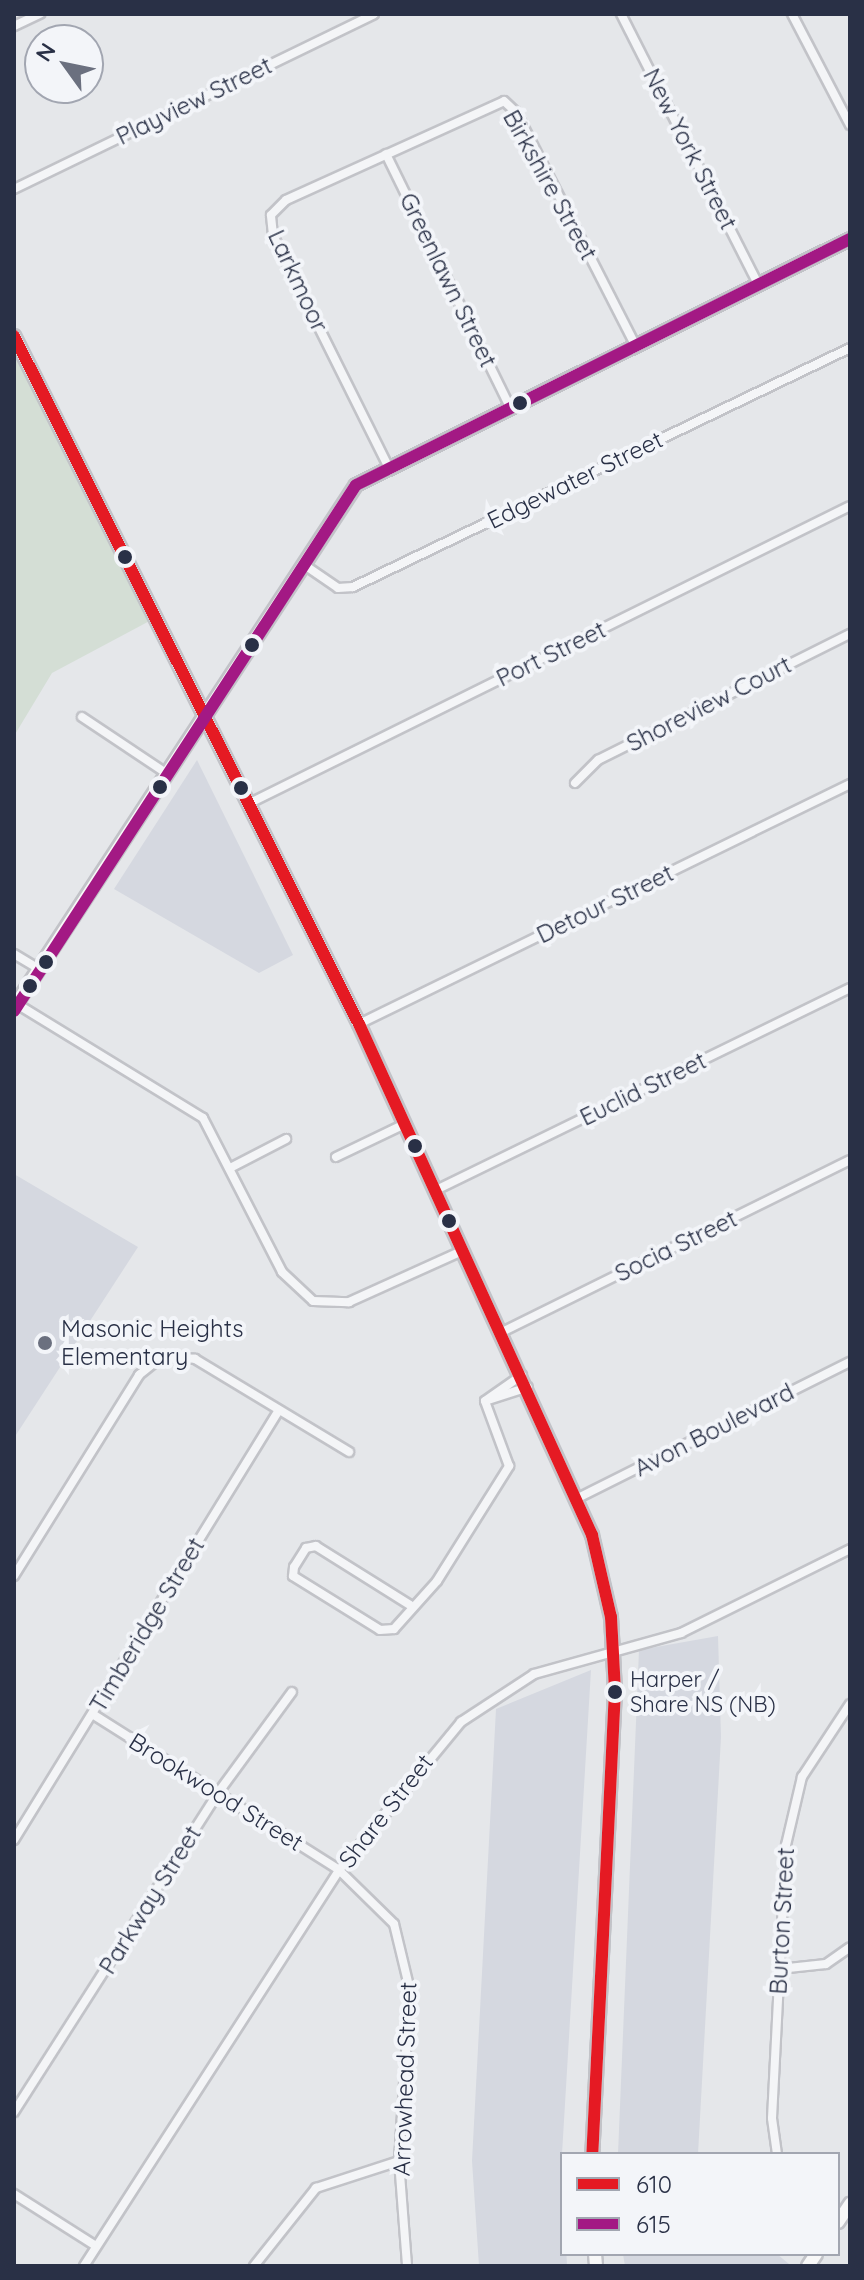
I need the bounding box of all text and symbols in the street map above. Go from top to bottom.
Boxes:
north arrow [24,24,104,104]
text: N [29,38,62,66]
street label: Playview Street [111,51,277,151]
street label: New York Street [637,64,743,234]
street label: Birkshire Street [497,105,603,265]
street label: Greenlawn Street [393,188,503,372]
street label: Larkmoor [262,225,334,337]
unlabelled marker [512,395,528,411]
street label: Edgewater Street [483,425,667,535]
unlabelled marker [117,549,133,565]
street label: Port Street [492,615,610,693]
unlabelled marker [244,637,260,653]
street label: Shoreview Court [622,650,796,758]
unlabelled marker [152,779,168,795]
unlabelled marker [233,780,249,796]
street label: Detour Street [532,858,678,950]
unlabelled marker [38,954,54,970]
unlabelled marker [22,978,38,994]
street label: Euclid Street [575,1046,711,1132]
unlabelled marker [407,1138,423,1154]
street label: Socia Street [610,1204,742,1288]
unlabelled marker [441,1213,457,1229]
place label: Masonic Heights Elementary [61,1315,244,1371]
marker: Masonic Heights Elementary [36,1334,54,1352]
street label: Avon Boulevard [629,1377,799,1483]
street label: Timberidge Street [83,1532,211,1718]
place label: Harper / Share NS (NB) [630,1666,776,1718]
marker: Harper / Share NS (NB) [607,1684,623,1700]
street label: Brookwood Street [124,1727,308,1857]
street label: Share Street [333,1749,439,1873]
street label: Parkway Street [93,1821,207,1979]
street label: Burton Street [764,1847,800,1995]
street label: Arrowhead Street [387,1981,423,2177]
legend [560,2152,840,2256]
text: 610 [636,2169,672,2199]
text: 615 [636,2209,671,2239]

